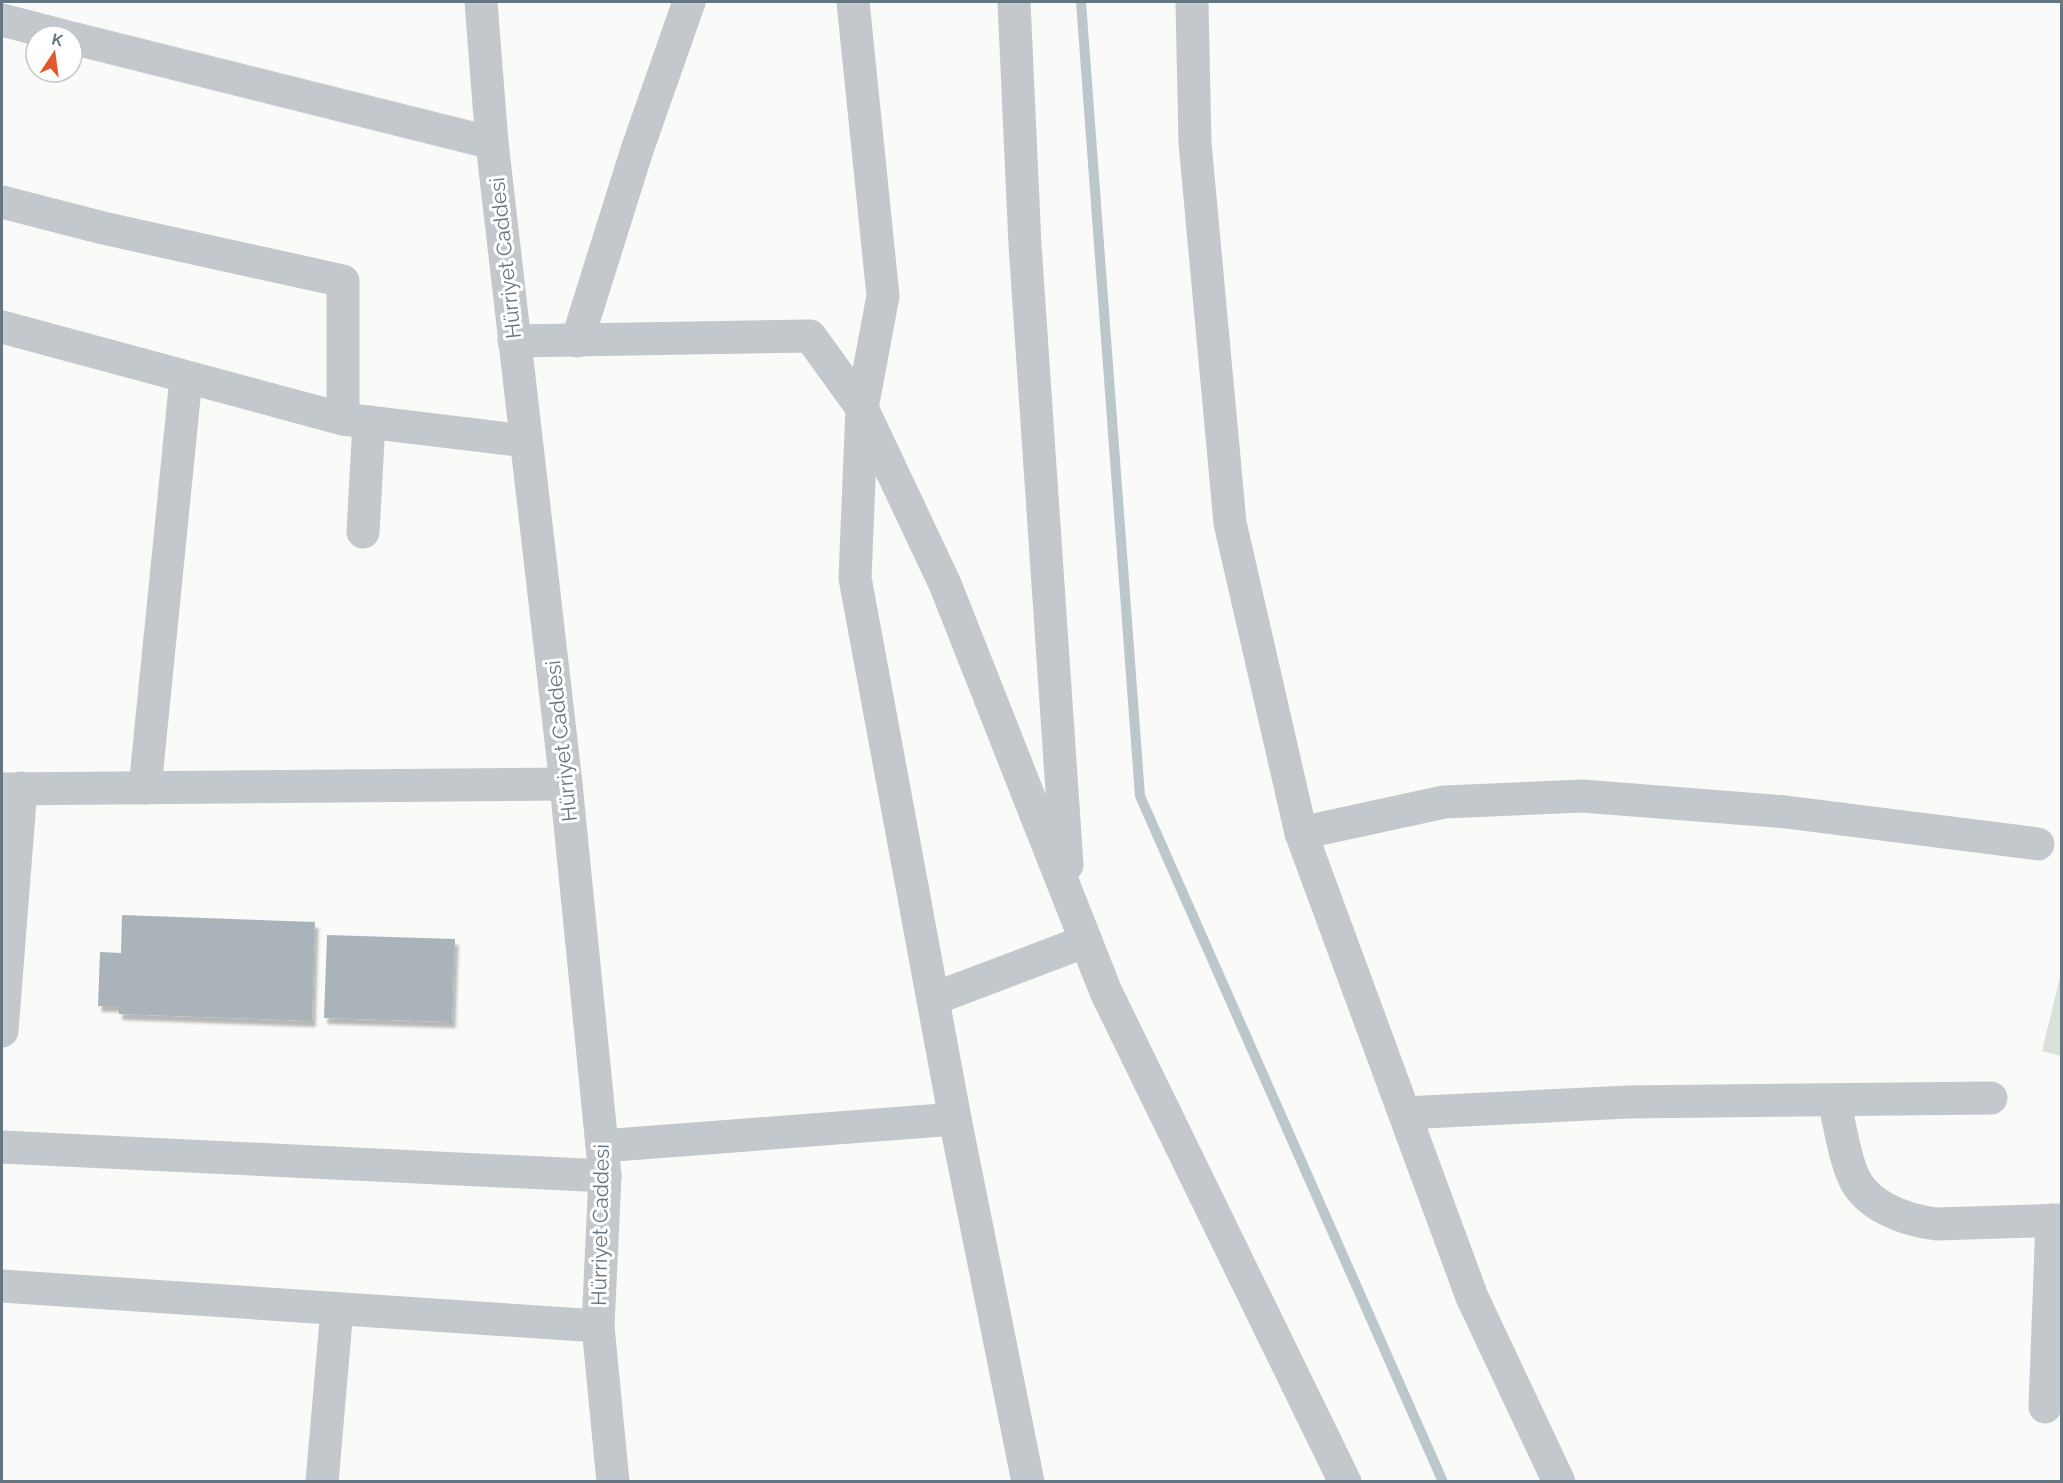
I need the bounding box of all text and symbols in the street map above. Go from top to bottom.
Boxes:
north arrow [24,24,84,84]
text: K [50,29,65,50]
street label: Hürriyet Caddesi [484,176,526,340]
street label: Hürriyet Caddesi [540,659,582,823]
street label: Hürriyet Caddesi [586,1144,614,1306]

